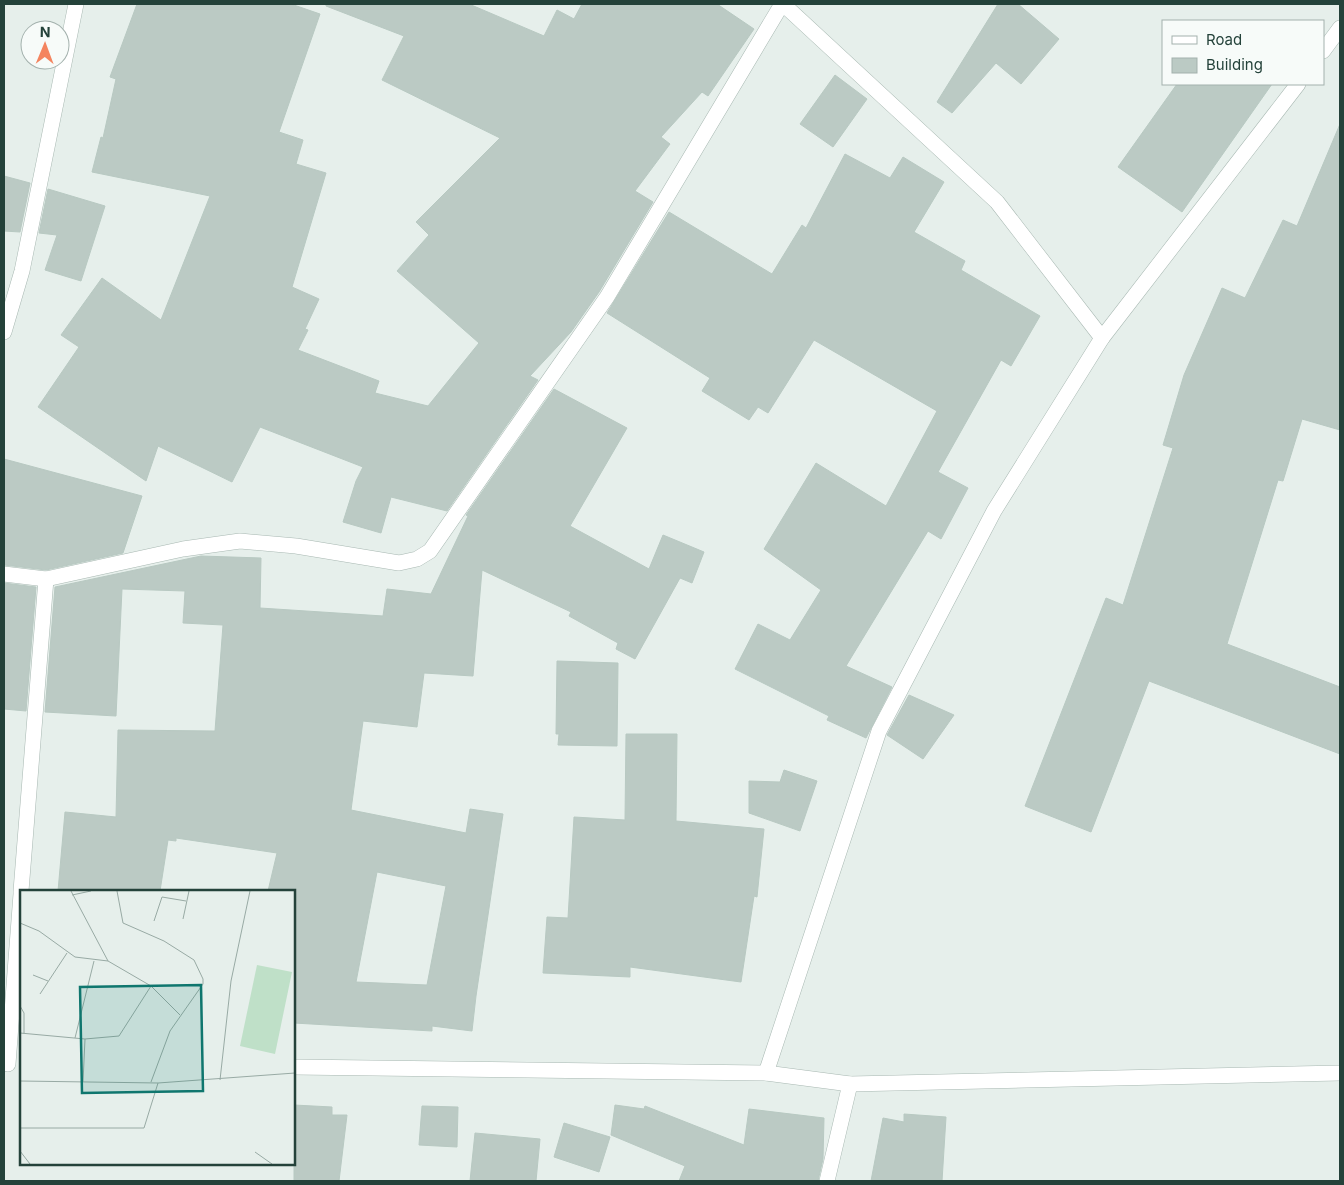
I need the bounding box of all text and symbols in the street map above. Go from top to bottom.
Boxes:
north arrow [20,20,70,70]
legend [1162,20,1324,85]
text: N [40,23,51,40]
text: Road [1206,30,1242,49]
text: Building [1206,55,1263,74]
inset map [20,890,295,1165]

